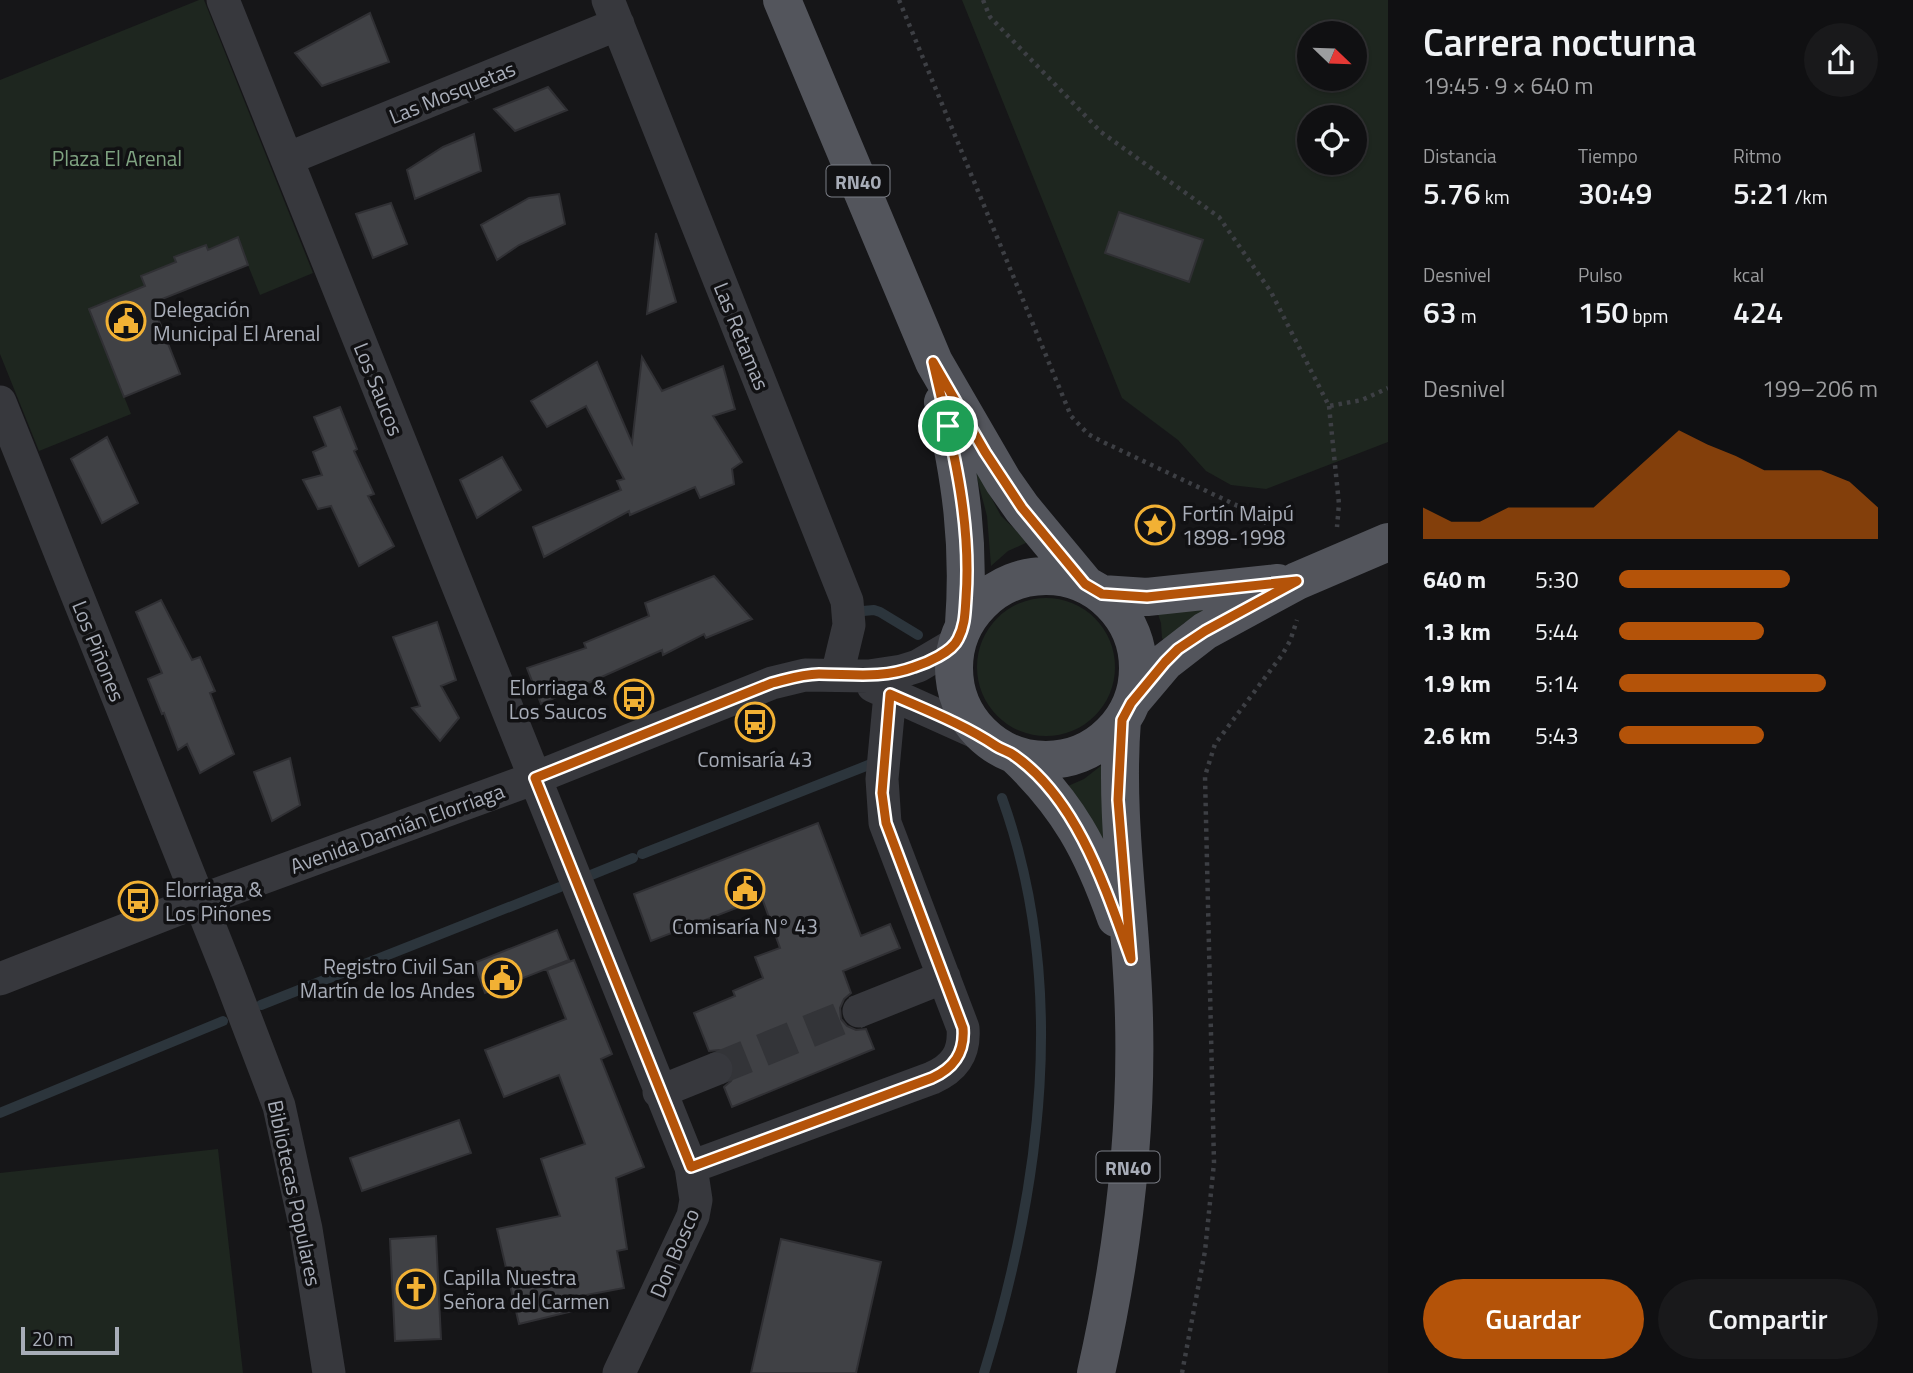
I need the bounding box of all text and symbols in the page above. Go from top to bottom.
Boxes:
text: Carrera nocturna [1423,13,1697,71]
north arrow [1297,21,1367,91]
map controls [1297,21,1367,175]
button: share [1804,23,1878,97]
street label: Las Mosquetas [384,52,520,132]
text: 19:45 · 9 × 640 m [1423,68,1593,103]
button: locate [1297,105,1367,175]
text: Distancia [1423,141,1497,170]
text: Tiempo [1578,141,1638,170]
text: Ritmo [1733,141,1781,170]
park label: Plaza El Arenal [52,142,182,174]
road number: RN40 [826,166,890,196]
text: 5.76 [1423,170,1481,216]
text: 30:49 [1578,170,1652,216]
text: 5:21 [1733,170,1791,216]
text: km [1481,182,1510,211]
text: /km [1791,182,1828,211]
text: Desnivel [1423,260,1491,289]
text: Pulso [1578,260,1623,289]
text: kcal [1733,260,1764,289]
street label: Las Retamas [706,277,778,395]
text: 63 [1423,289,1457,335]
text: 150 [1578,289,1628,335]
text: 424 [1733,289,1783,335]
place label: Delegación Municipal El Arenal [153,293,320,349]
public building icon: Delegación Municipal El Arenal [105,300,147,342]
text: m [1457,301,1477,330]
text: bpm [1628,301,1668,330]
street label: Los Saucos [346,337,412,441]
text: Desnivel [1423,371,1505,406]
text: 199–206 m [1762,371,1878,406]
pin [918,396,978,456]
icon: arrive [929,407,967,445]
place label: Fortín Maipú 1898-1998 [1182,497,1294,553]
place icon: Fortín Maipú 1898-1998 [1134,504,1176,546]
text: 640 m [1423,562,1486,597]
text: 5:30 [1535,562,1579,597]
street label: Los Piñones [64,596,134,706]
text: 1.3 km [1423,614,1491,649]
text: 5:44 [1535,614,1579,649]
text: 1.9 km [1423,666,1491,701]
text: 5:14 [1535,666,1579,701]
place label: Elorriaga & Los Saucos [509,671,608,727]
bus stop icon: Elorriaga & Los Saucos [613,678,655,720]
bus stop icon: Comisaría 43 [734,701,776,743]
text: 2.6 km [1423,718,1491,753]
text: 5:43 [1535,718,1579,753]
place label: Comisaría 43 [697,743,813,775]
street label: Avenida Damián Elorriaga [285,774,509,882]
public building icon: Comisaría N° 43 [724,868,766,910]
place label: Elorriaga & Los Piñones [165,873,272,929]
bus stop icon: Elorriaga & Los Piñones [117,880,159,922]
place label: Comisaría N° 43 [672,910,818,942]
place label: Registro Civil San Martín de los Andes [300,950,475,1006]
public building icon: Registro Civil San Martín de los Andes [481,957,523,999]
street label: Bibliotecas Populares [260,1097,330,1289]
road number: RN40 [1096,1152,1160,1182]
street label: Don Bosco [641,1203,707,1303]
place label: Capilla Nuestra Señora del Carmen [443,1261,610,1317]
church icon: Capilla Nuestra Señora del Carmen [395,1268,437,1310]
button: Guardar [1423,1279,1644,1359]
button: Compartir [1658,1279,1878,1359]
scale bar [21,1324,119,1356]
text: 20 m [32,1324,73,1353]

